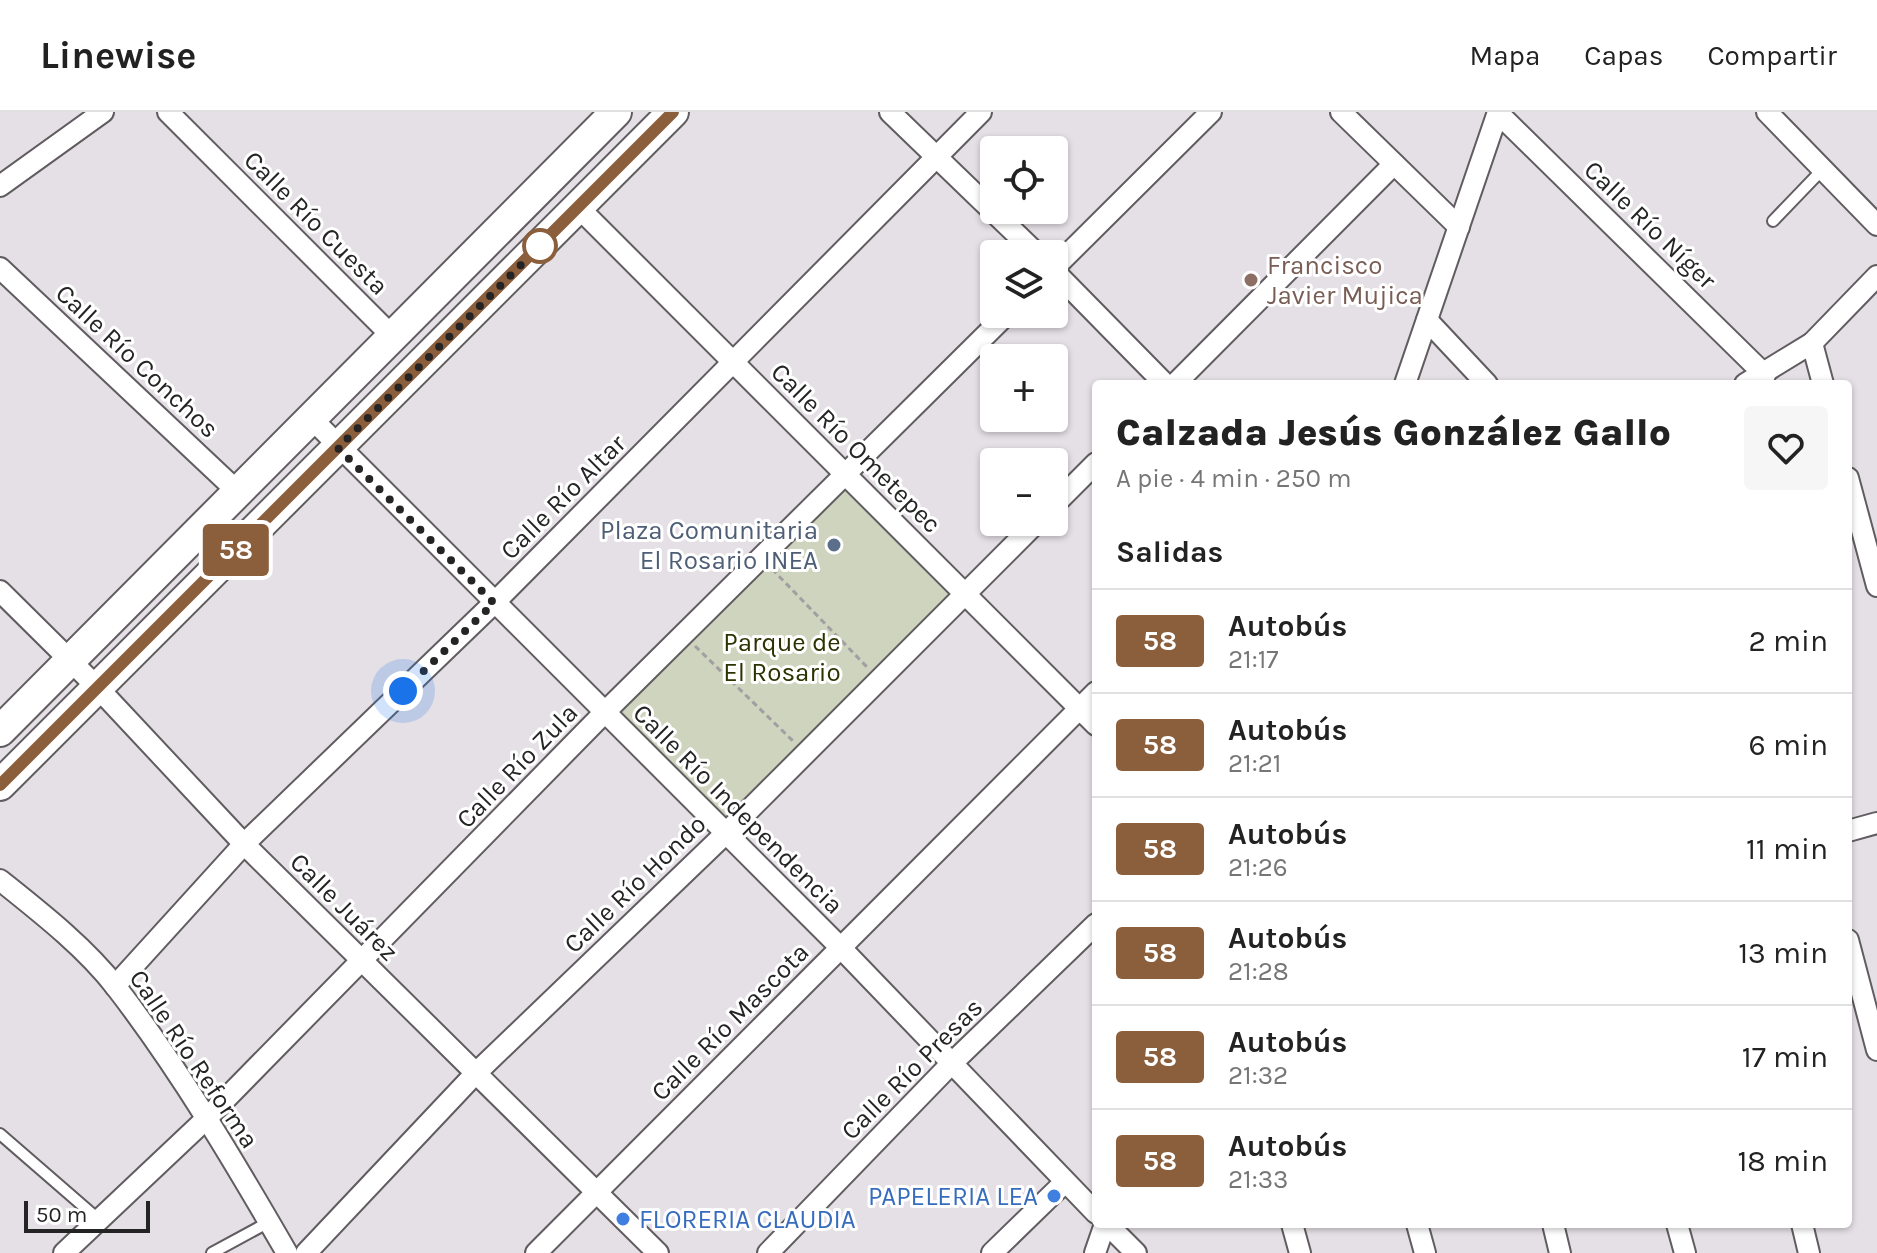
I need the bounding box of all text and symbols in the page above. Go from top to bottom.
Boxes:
text: Linewise [40,33,197,78]
text: Mapa [1469,39,1540,72]
text: Capas [1584,39,1663,72]
text: Compartir [1707,39,1837,72]
map controls [980,136,1068,536]
button: locate [980,136,1068,224]
street label: Calle Río Cuesta [237,144,395,302]
street label: Calle Río Níger [1578,154,1723,296]
unlabelled marker [523,229,557,263]
button: layers [980,240,1068,328]
place label: Francisco Javier Mujica [1267,250,1423,311]
marker: Francisco Javier Mujica [1242,271,1260,289]
street label: Calle Río Conchos [49,278,225,444]
button: + [980,344,1068,432]
street label: Calle Río Ometepec [764,356,948,540]
button: heart [1744,406,1828,490]
text: Calzada Jesús González Gallo [1116,410,1671,455]
street label: Calle Río Altar [494,428,632,566]
button: − [980,448,1068,536]
text: A pie · 4 min · 250 m [1116,463,1352,494]
place label: Plaza Comunitaria El Rosario INEA [600,515,818,576]
line badge: 58 [200,524,272,576]
text: 58 [219,533,253,566]
text: Salidas [1116,534,1223,570]
marker: Plaza Comunitaria El Rosario INEA [825,536,843,554]
text: Autobús [1228,608,1347,644]
text: 2 min [1748,623,1828,659]
text: 58 [1143,624,1177,657]
park label: Parque de El Rosario [723,627,841,688]
text: 21:17 [1228,644,1278,675]
your location [383,671,423,711]
street label: Calle Río Zula [450,697,584,835]
street label: Calle Río Independencia [627,698,849,920]
text: Autobús [1228,712,1347,748]
text: 6 min [1749,727,1828,763]
text: 58 [1143,728,1177,761]
text: 21:21 [1228,748,1281,779]
street label: Calle Río Hondo [558,808,712,960]
text: Autobús [1228,816,1347,852]
text: 11 min [1746,831,1828,867]
text: 58 [1143,832,1177,865]
street label: Calle Juárez [284,847,404,967]
text: 21:26 [1228,852,1288,883]
text: Autobús [1228,920,1347,956]
text: 13 min [1738,935,1828,971]
text: 58 [1143,936,1177,969]
street label: Calle Río Mascota [645,937,815,1107]
text: 21:28 [1228,956,1289,987]
street label: Calle Río Reforma [123,964,265,1154]
street label: Calle Río Presas [835,992,989,1146]
text: Autobús [1228,1024,1347,1060]
text: 17 min [1742,1039,1828,1075]
text: 58 [1143,1040,1177,1073]
text: 21:32 [1228,1060,1288,1091]
text: Autobús [1228,1128,1347,1164]
text: 18 min [1737,1143,1828,1179]
text: 58 [1143,1144,1177,1177]
text: 21:33 [1228,1164,1288,1195]
place label: PAPELERIA LEA [868,1181,1038,1212]
marker: PAPELERIA LEA [1045,1187,1063,1205]
scale bar [24,1197,150,1233]
text: 50 m [36,1202,87,1228]
place label: FLORERIA CLAUDIA [639,1204,856,1235]
marker: FLORERIA CLAUDIA [614,1210,632,1228]

